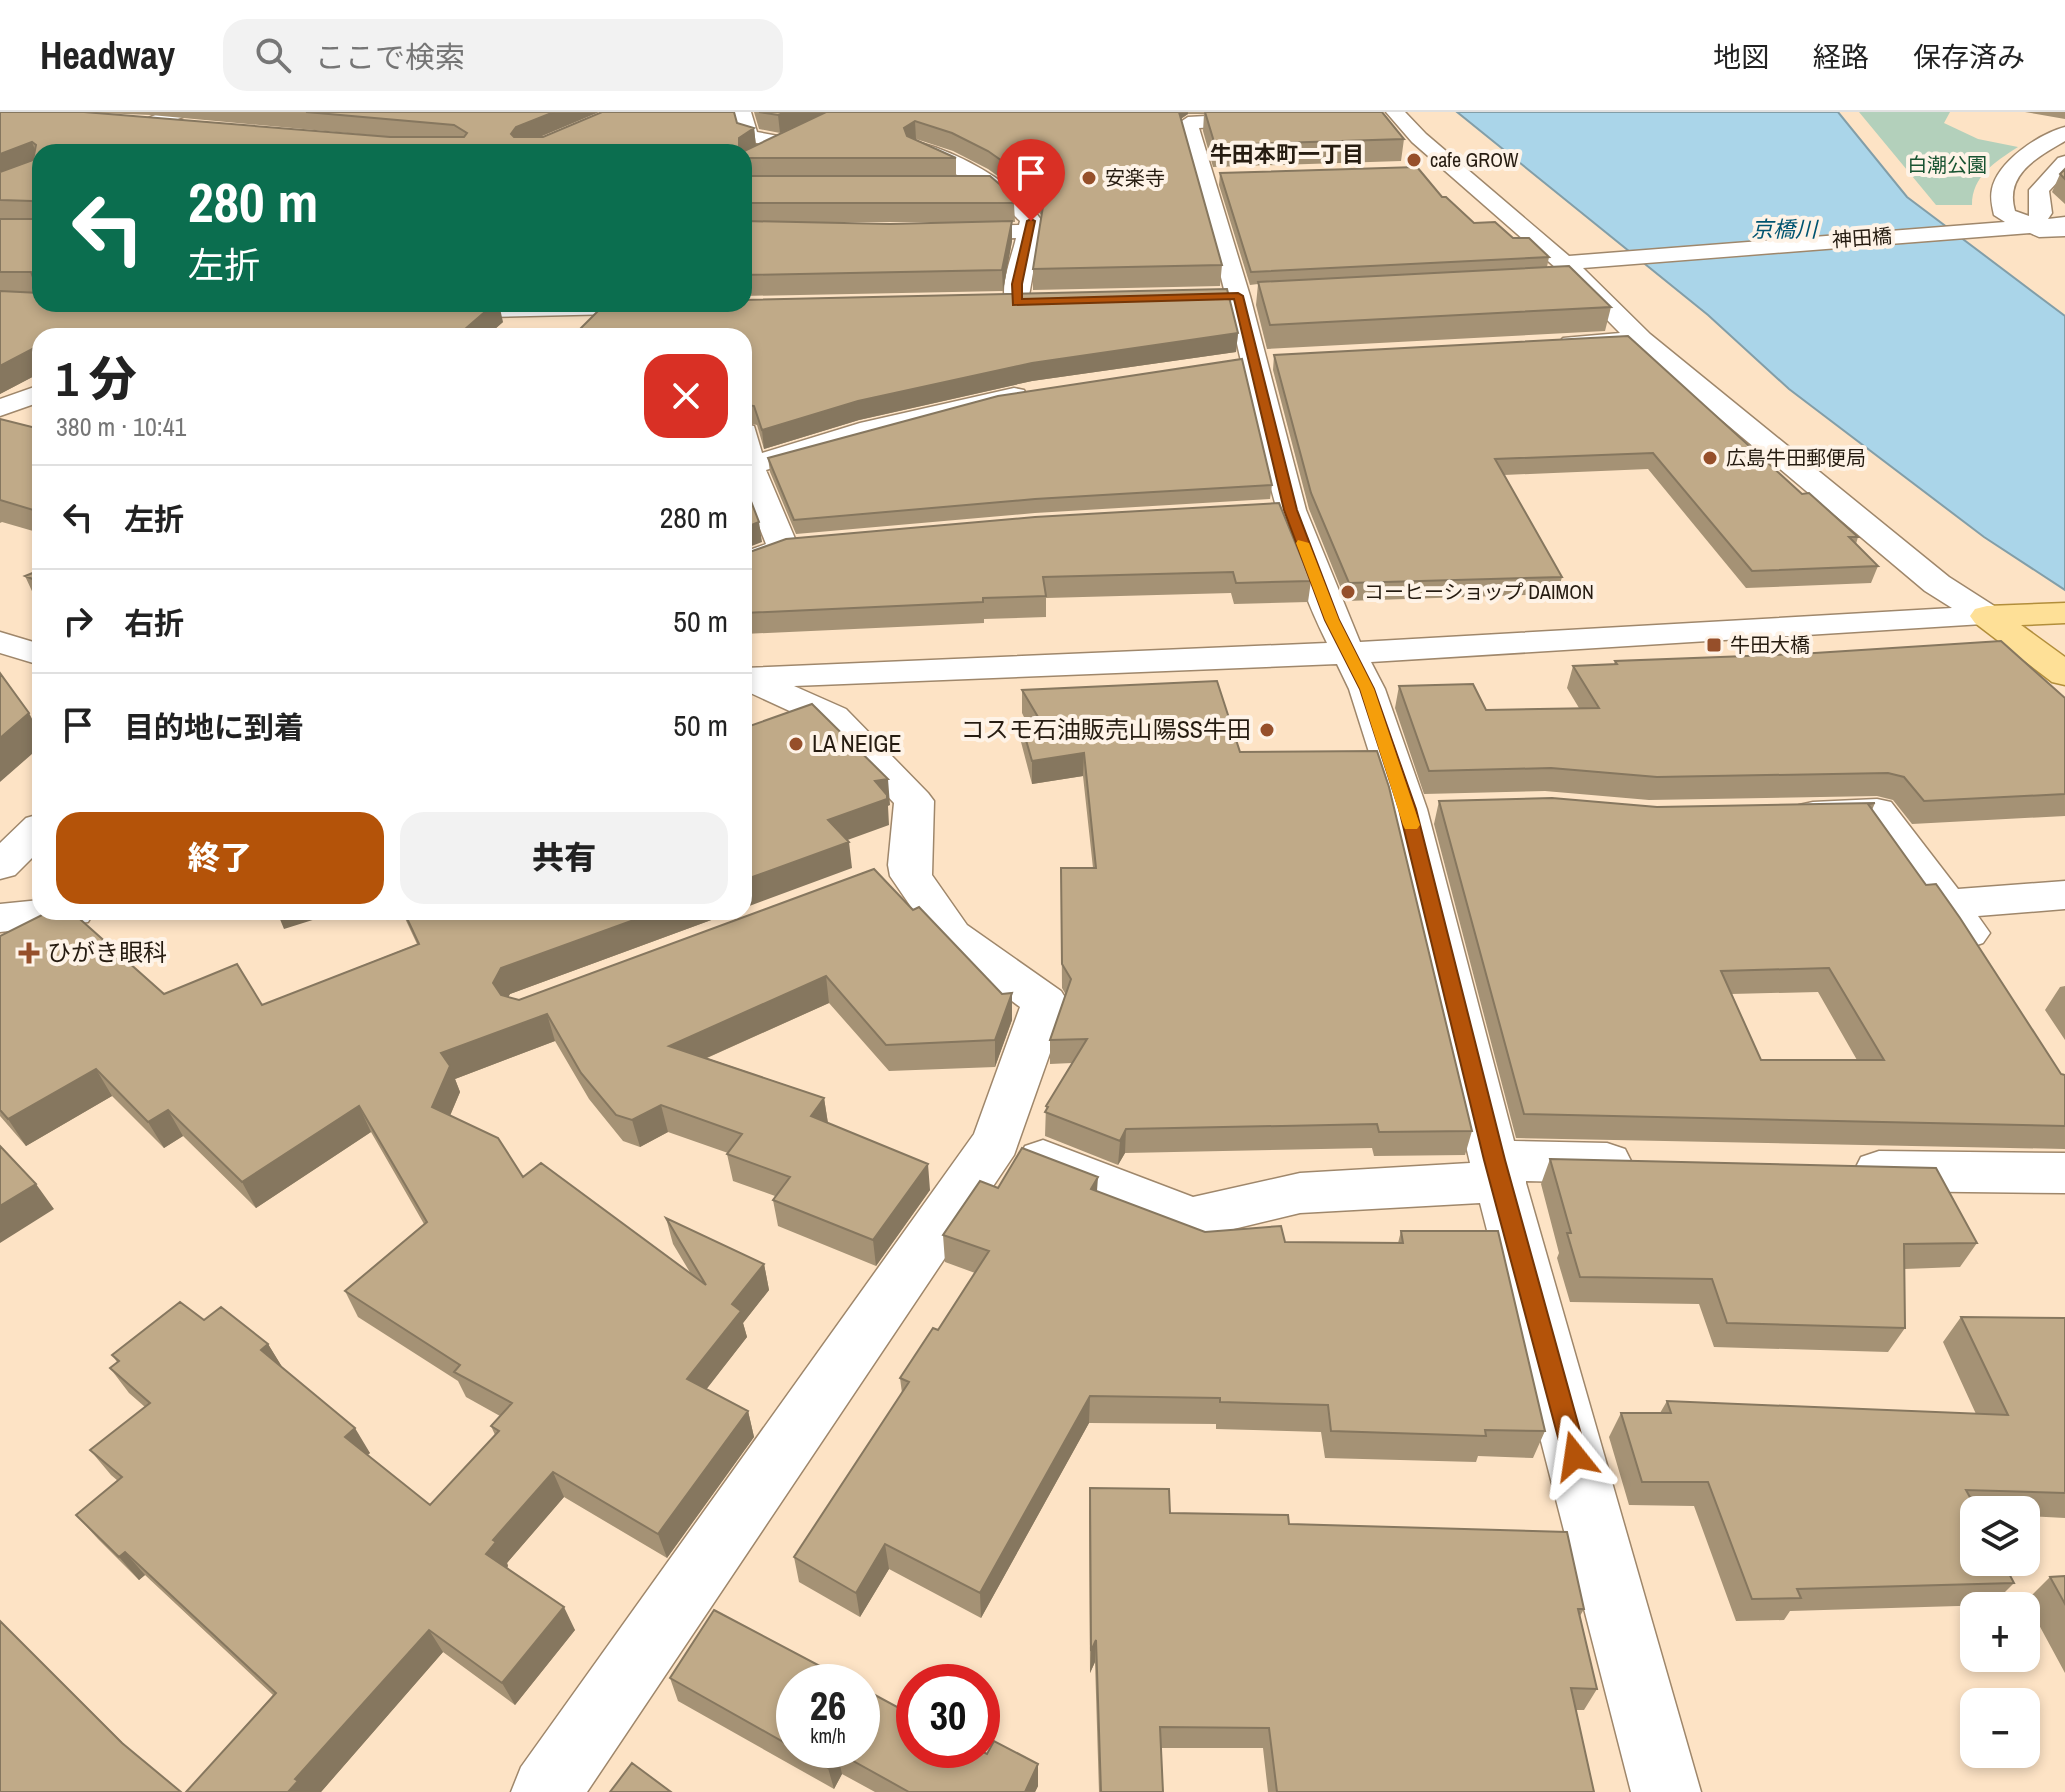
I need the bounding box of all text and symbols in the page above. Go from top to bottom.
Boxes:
search box [223,19,783,91]
text: Headway [40,30,175,81]
icon: search [251,33,295,77]
text: ここで検索 [315,37,465,77]
text: 地図 [1713,38,1769,76]
text: 経路 [1813,38,1869,76]
text: 保存済み [1913,38,2025,76]
pin [997,139,1065,221]
district label: 牛田本町一丁目 [1210,139,1364,169]
place label: cafe GROW [1430,146,1519,173]
icon: arrive [1009,151,1053,195]
marker: cafe GROW [1405,151,1423,169]
park label: 白潮公園 [1907,151,1987,178]
text: 280 m [188,164,318,239]
place label: 安楽寺 [1105,164,1165,191]
marker: 安楽寺 [1080,169,1098,187]
icon: left [56,176,160,280]
water label: 京橋川 [1751,214,1819,244]
street label: 神田橋 [1831,222,1893,253]
text: 左折 [188,241,260,289]
text: 1 分 [56,346,137,411]
button: close [644,354,728,438]
text: 380 m · 10:41 [56,409,186,444]
place label: 広島牛田郵便局 [1726,444,1866,471]
marker: 広島牛田郵便局 [1701,449,1719,467]
icon: left [56,495,100,539]
text: 280 m [660,497,728,537]
text: 左折 [124,499,184,539]
place label: コーヒーショップ DAIMON [1364,578,1594,605]
marker: コーヒーショップ DAIMON [1339,583,1357,601]
icon: right [56,599,100,643]
text: 50 m [673,601,728,641]
text: 右折 [124,603,184,643]
place label: 牛田大橋 [1730,631,1810,658]
marker: 牛田大橋 [1705,636,1723,654]
icon: arrive [56,703,100,747]
text: 50 m [673,705,728,745]
text: 目的地に到着 [124,707,304,747]
place label: コスモ石油販売山陽SS牛田 [961,713,1251,745]
marker: コスモ石油販売山陽SS牛田 [1258,721,1276,739]
place label: LA NEIGE [812,727,902,759]
marker: LA NEIGE [787,735,805,753]
button: 終了 [56,812,384,904]
button: 共有 [400,812,728,904]
place label: ひがき眼科 [47,936,167,968]
marker: ひがき眼科 [18,942,40,964]
position arrow [1533,1414,1617,1498]
map controls [1960,1496,2040,1768]
button: layers [1960,1496,2040,1576]
button: + [1960,1592,2040,1672]
speed limit sign: 30 [896,1664,1000,1768]
text: 26 [810,1679,846,1732]
button: − [1960,1688,2040,1768]
text: km/h [810,1722,846,1749]

